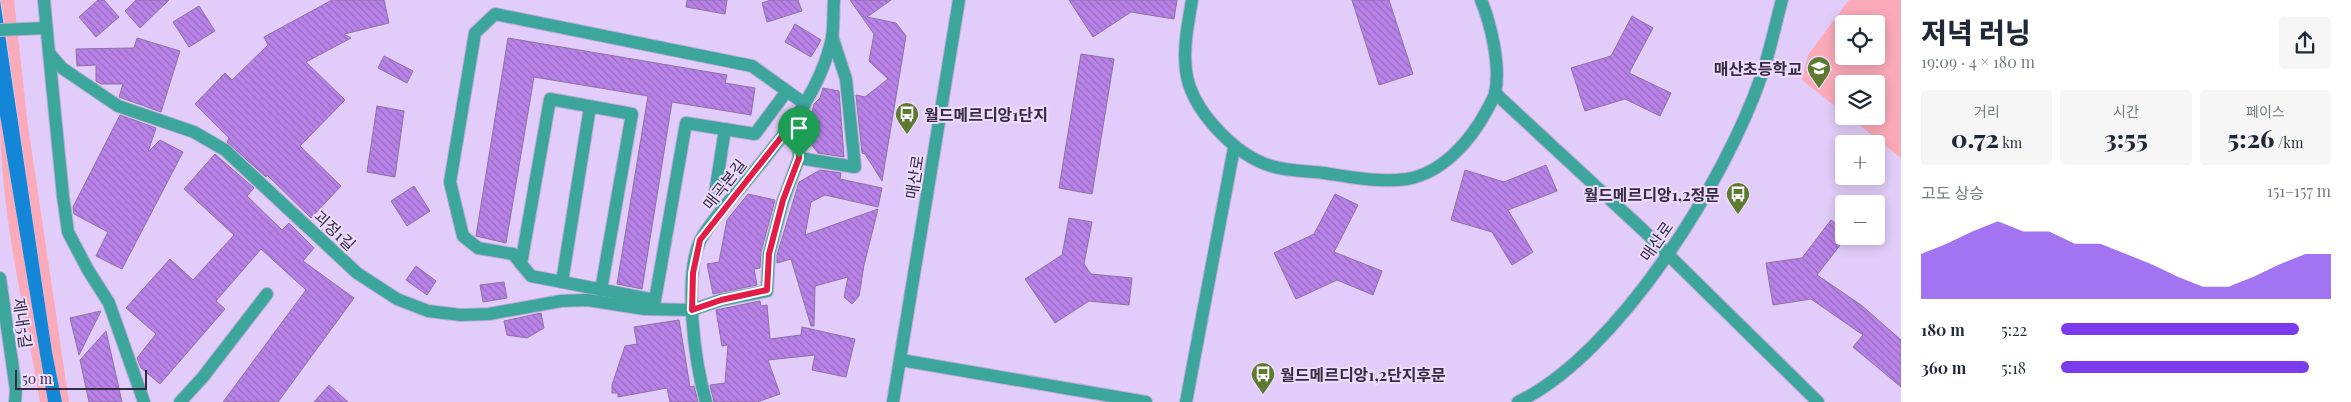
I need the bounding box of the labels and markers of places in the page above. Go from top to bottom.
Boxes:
school or university icon: 매산초등학교 [1806,55,1832,89]
place label: 매산초등학교 [1714,58,1802,79]
bus stop icon: 월드메르디앙1단지 [894,101,920,135]
place label: 월드메르디앙1단지 [924,104,1048,125]
pin [778,107,820,158]
bus stop icon: 월드메르디앙1,2정문 [1725,181,1751,215]
place label: 월드메르디앙1,2정문 [1583,184,1720,205]
bus stop icon: 월드메르디앙1,2단지후문 [1250,361,1276,395]
place label: 월드메르디앙1,2단지후문 [1280,364,1446,385]

